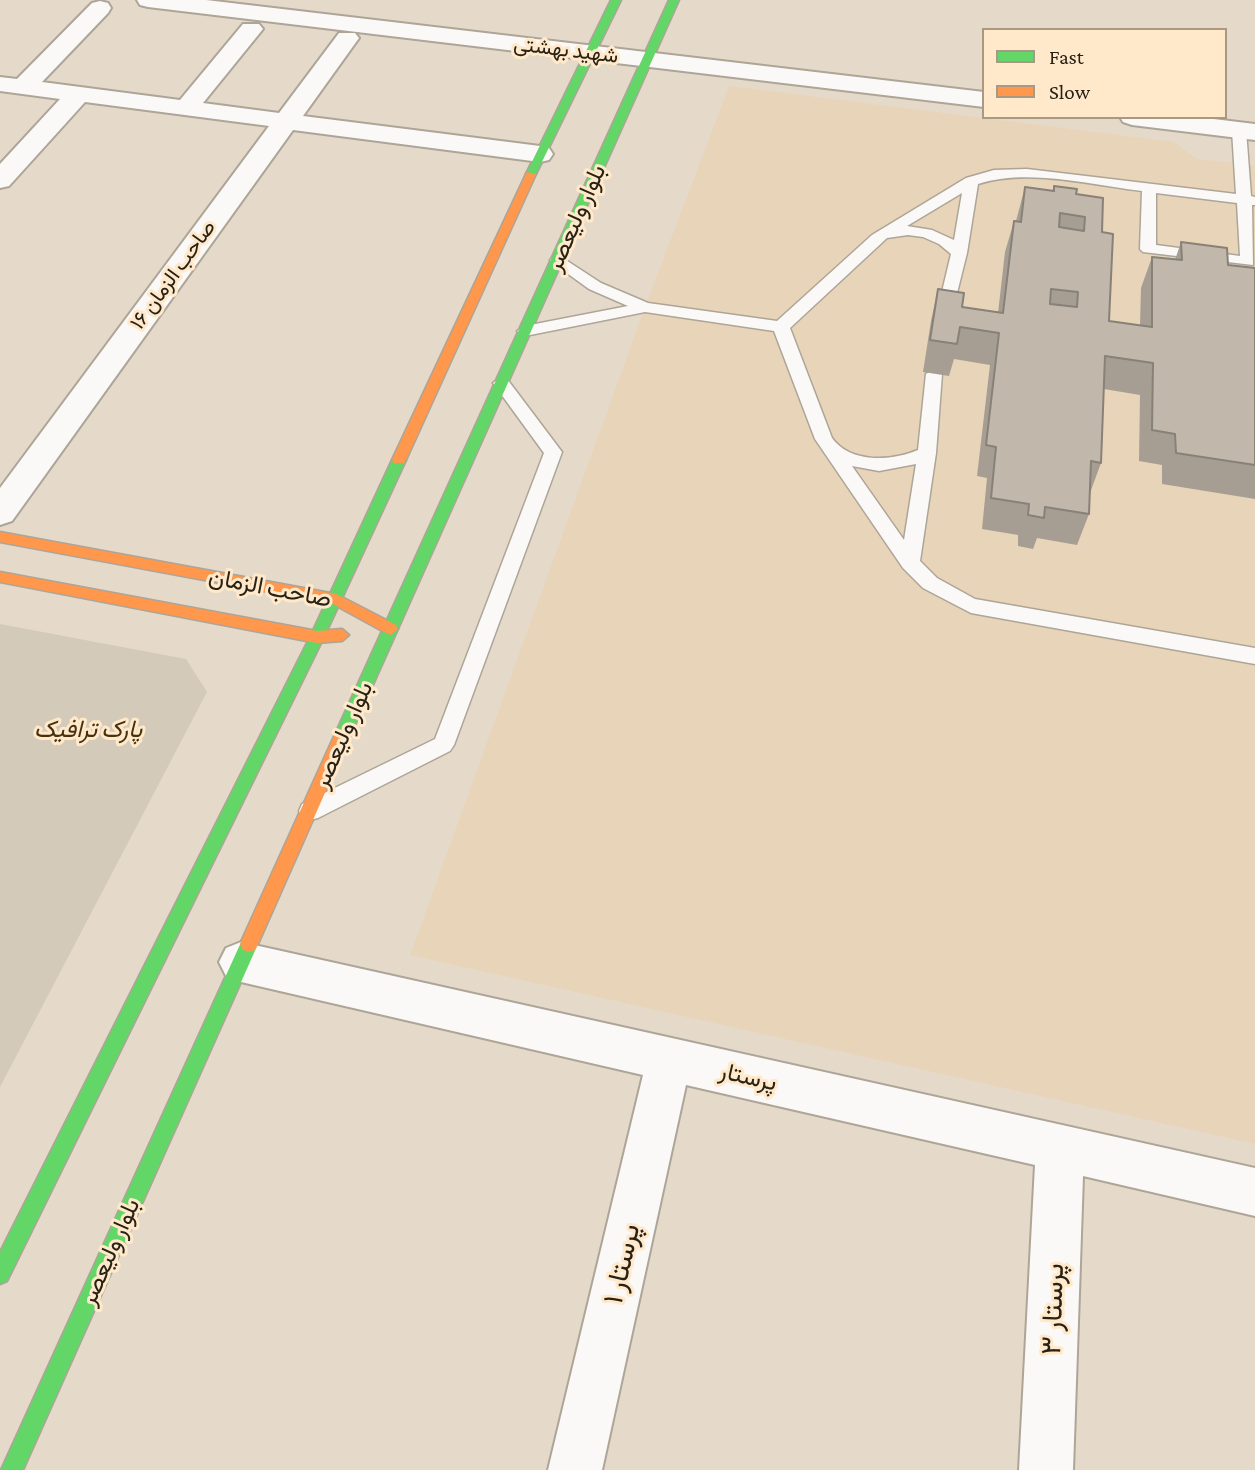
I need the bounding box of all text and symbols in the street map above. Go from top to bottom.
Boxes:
legend [982,28,1227,119]
street label: شهید بهشتی [512,31,620,69]
text: Fast [1049,45,1084,69]
text: Slow [1049,80,1090,104]
street label: بلوار ولیعصر [540,160,612,276]
street label: صاحب الزمان ۱۶ [125,215,221,335]
street label: صاحب الزمان [206,562,334,614]
street label: بلوار ولیعصر [307,677,379,793]
park label: پارک ترافیک [34,716,142,744]
street label: پرستار [716,1056,780,1098]
street label: بلوار ولیعصر [74,1194,146,1310]
street label: پرستار ۱ [596,1221,648,1307]
street label: پرستار ۳ [1035,1263,1071,1355]

